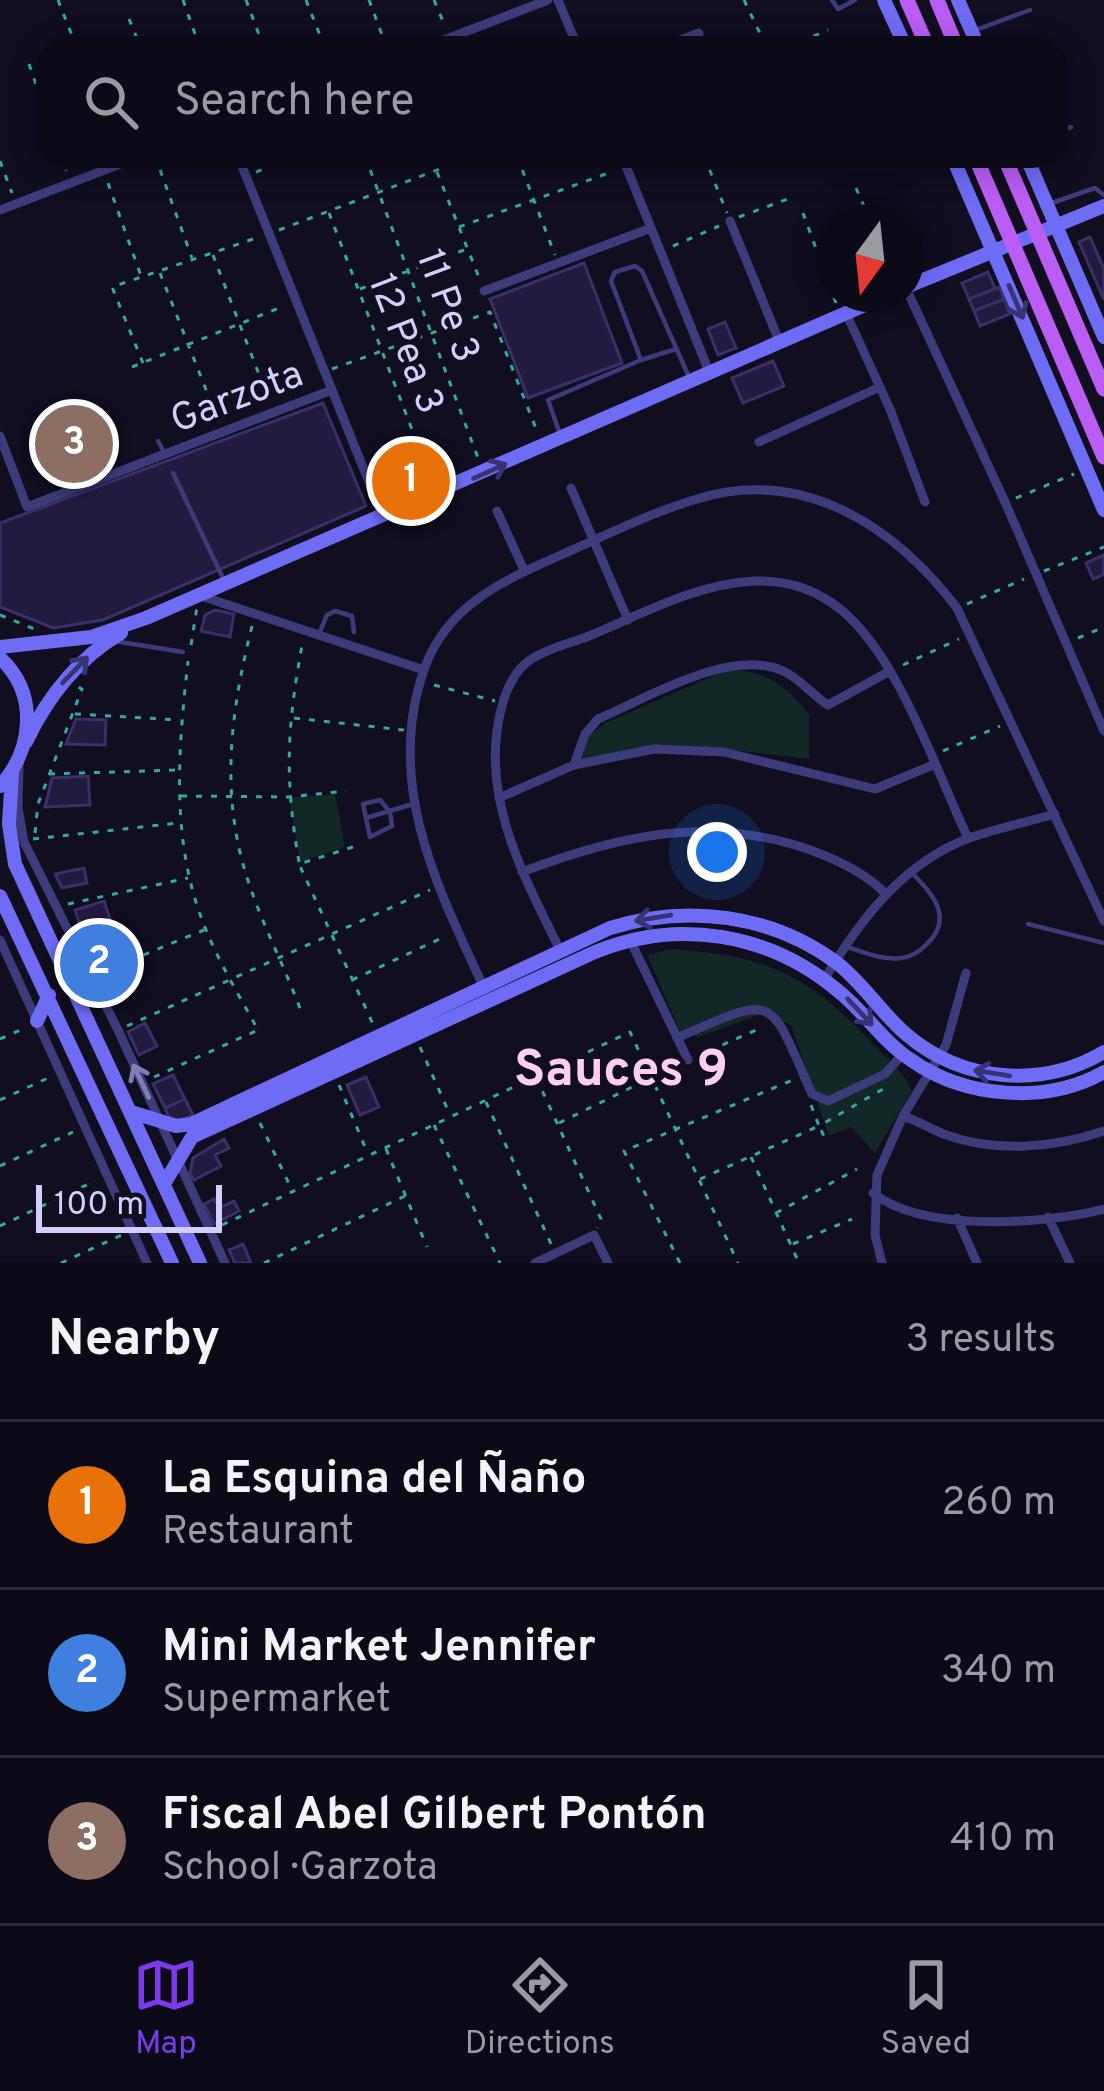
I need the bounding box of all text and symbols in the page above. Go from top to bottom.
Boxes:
search box [36,36,1068,168]
icon: search [78,69,144,135]
text: Search here [174,74,414,131]
north arrow [816,204,924,312]
street label: 11 Pe 3 [403,243,489,370]
street label: 12 Pea 3 [355,268,453,422]
one-way arrow [1006,283,1028,319]
street label: Garzota [164,352,311,447]
pin: 3 [35,399,113,489]
pin: 1 [372,436,450,526]
one-way arrow [472,458,508,480]
one-way arrow [60,655,88,685]
your location [687,822,747,882]
one-way arrow [634,908,673,931]
pin: 2 [60,918,138,1008]
one-way arrow [845,997,873,1027]
district label: Sauces 9 [514,1040,728,1105]
one-way arrow [974,1060,1013,1083]
one-way arrow [128,1063,150,1099]
scale bar [36,1179,222,1232]
text: 100 m [54,1185,144,1227]
text: Nearby [48,1309,220,1374]
text: 3 results [906,1317,1056,1366]
text: La Esquina del Ñaño [162,1452,586,1509]
text: 1 [79,1480,95,1529]
text: 260 m [942,1480,1056,1529]
text: Restaurant [162,1509,354,1558]
text: Mini Market Jennifer [162,1620,596,1677]
text: 2 [75,1648,99,1697]
text: 340 m [941,1648,1056,1697]
text: Supermarket [162,1677,391,1726]
text: Fiscal Abel Gilbert Pontón [162,1788,707,1845]
text: 3 [75,1816,99,1865]
text: 410 m [950,1816,1056,1865]
text: School · Garzota [162,1845,438,1894]
tab: Map [133,1952,199,2066]
tab: Directions [465,1952,615,2066]
tab: Saved [880,1952,971,2066]

